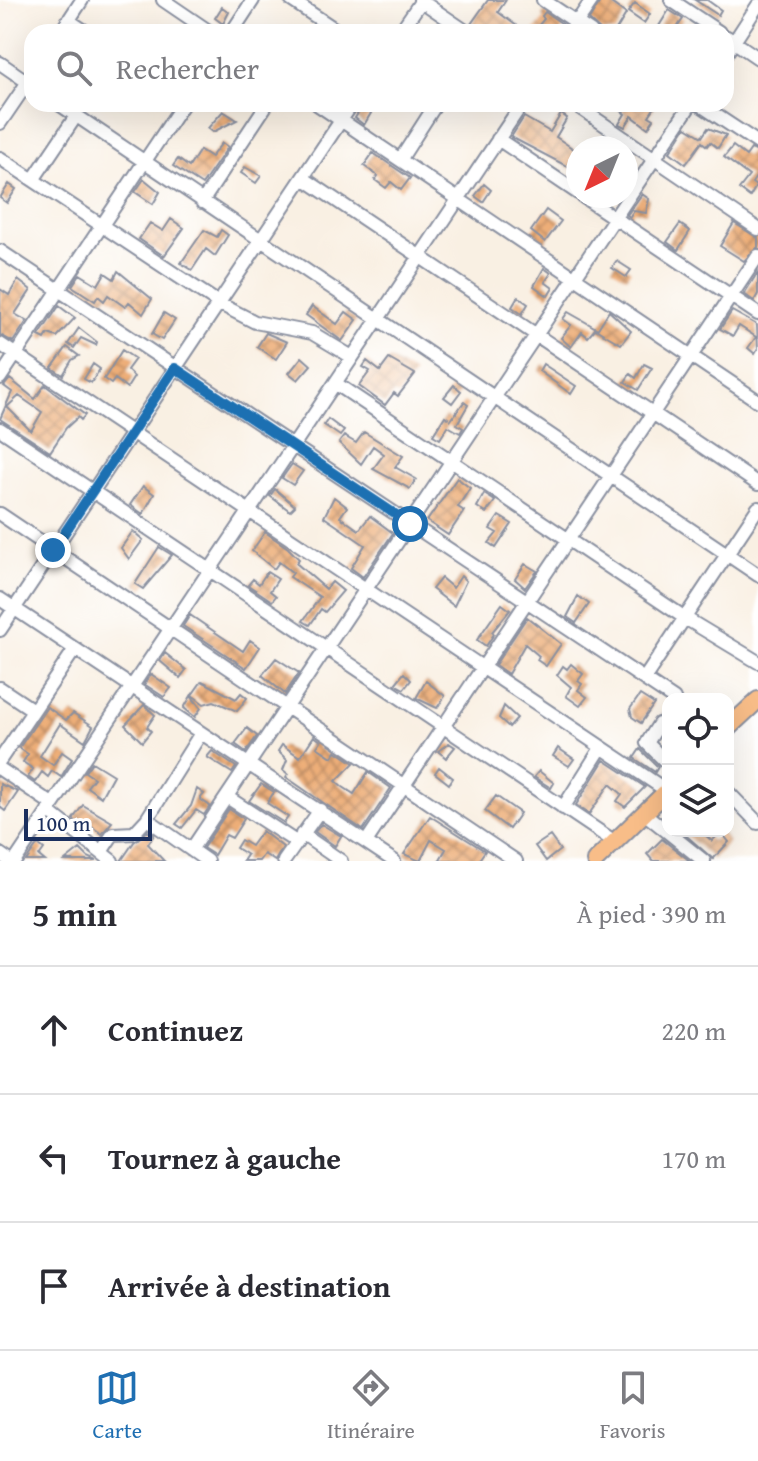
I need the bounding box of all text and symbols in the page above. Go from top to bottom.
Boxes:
search box [24,24,734,112]
icon: search [52,46,96,90]
text: Rechercher [116,46,259,90]
north arrow [566,136,638,208]
route start [392,506,428,542]
route end [35,532,71,568]
map controls [662,693,734,837]
button: locate [662,693,734,765]
button: layers [662,765,734,837]
scale bar [24,805,152,841]
text: 100 m [36,807,91,839]
text: 5 min [32,889,117,938]
text: À pied · 390 m [577,894,726,933]
icon: ahead [32,1008,76,1052]
text: Continuez [108,1008,243,1052]
text: 220 m [661,1011,726,1050]
icon: left [32,1136,76,1180]
text: Tournez à gauche [108,1136,341,1180]
text: 170 m [661,1139,726,1178]
icon: arrive [32,1264,76,1308]
text: Arrivée à destination [108,1264,390,1308]
tab: Carte [92,1366,142,1446]
tab: Itinéraire [327,1366,415,1446]
tab: Favoris [600,1366,666,1446]

